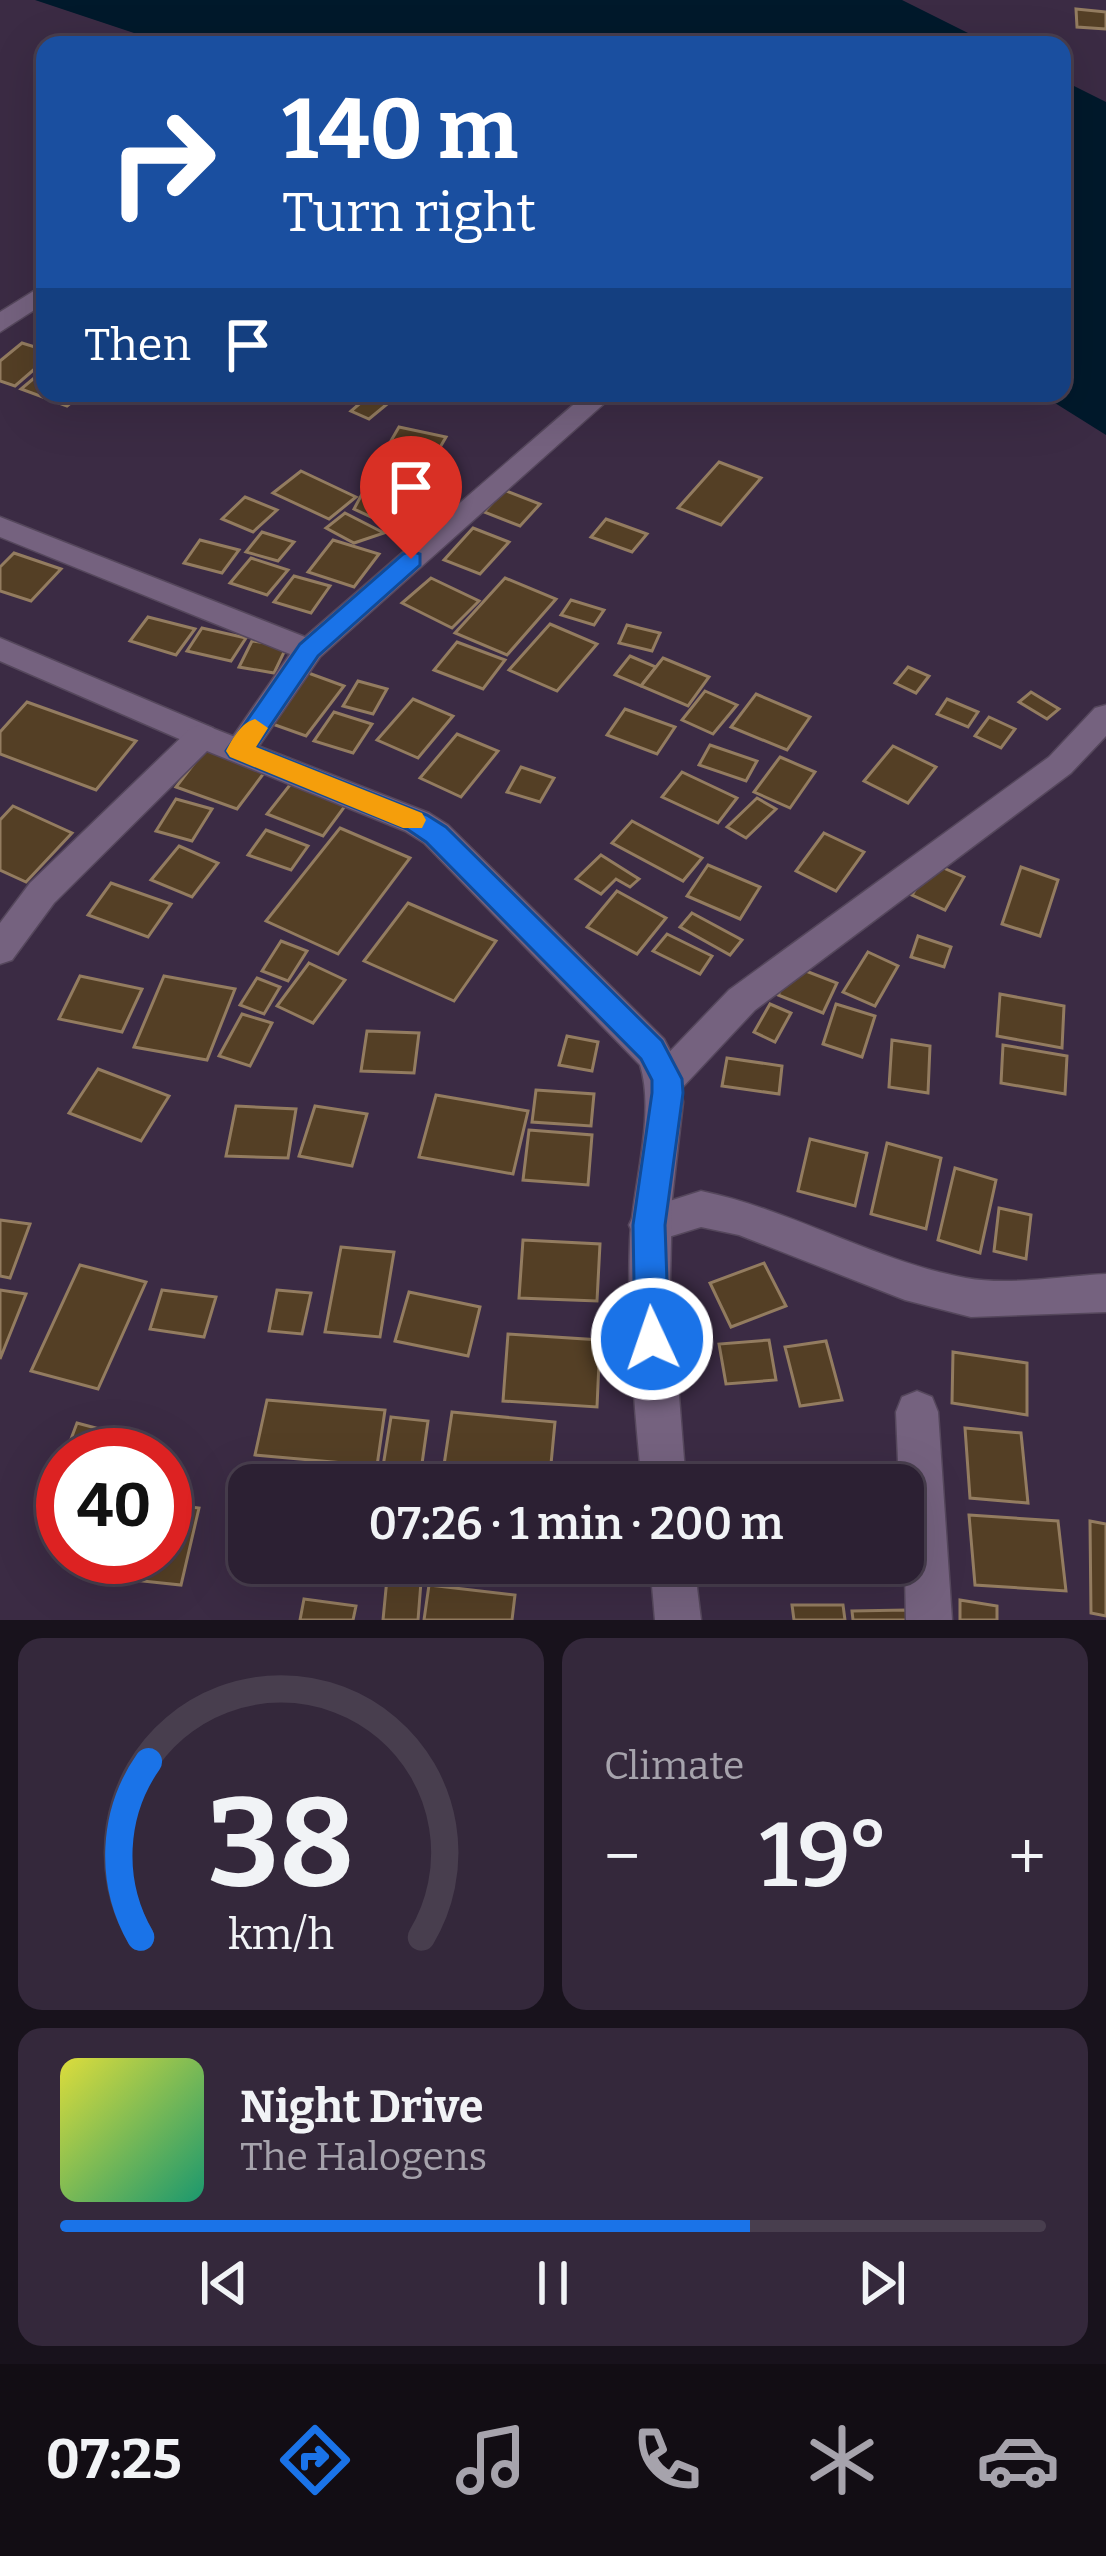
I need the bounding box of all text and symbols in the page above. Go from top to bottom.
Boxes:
text: 140 m [282,79,518,180]
icon: right [84,84,240,240]
text: Turn right [282,181,536,245]
icon: arrive [215,312,281,378]
text: Then [84,318,191,372]
pin [360,436,462,559]
icon: arrive [378,454,444,520]
position arrow [589,1276,715,1402]
speed limit sign: 40 [36,1428,192,1584]
text: 07:26 · 1 min · 200 m [368,1497,784,1551]
text: Climate [604,1743,744,1789]
text: 38 [207,1769,355,1919]
text: 19° [759,1802,889,1910]
text: − [604,1817,640,1896]
text: + [1008,1817,1046,1896]
text: km/h [228,1909,334,1960]
text: Night Drive [240,2080,483,2134]
text: The Halogens [240,2134,487,2180]
icon: previous [191,2250,257,2316]
icon: pause [520,2250,586,2316]
icon: next [849,2250,915,2316]
icon: directions [273,2418,357,2502]
icon: music [449,2418,533,2502]
icon: phone [625,2418,709,2502]
icon: climate [800,2418,884,2502]
icon: car [976,2418,1060,2502]
text: 07:25 [46,2428,182,2492]

